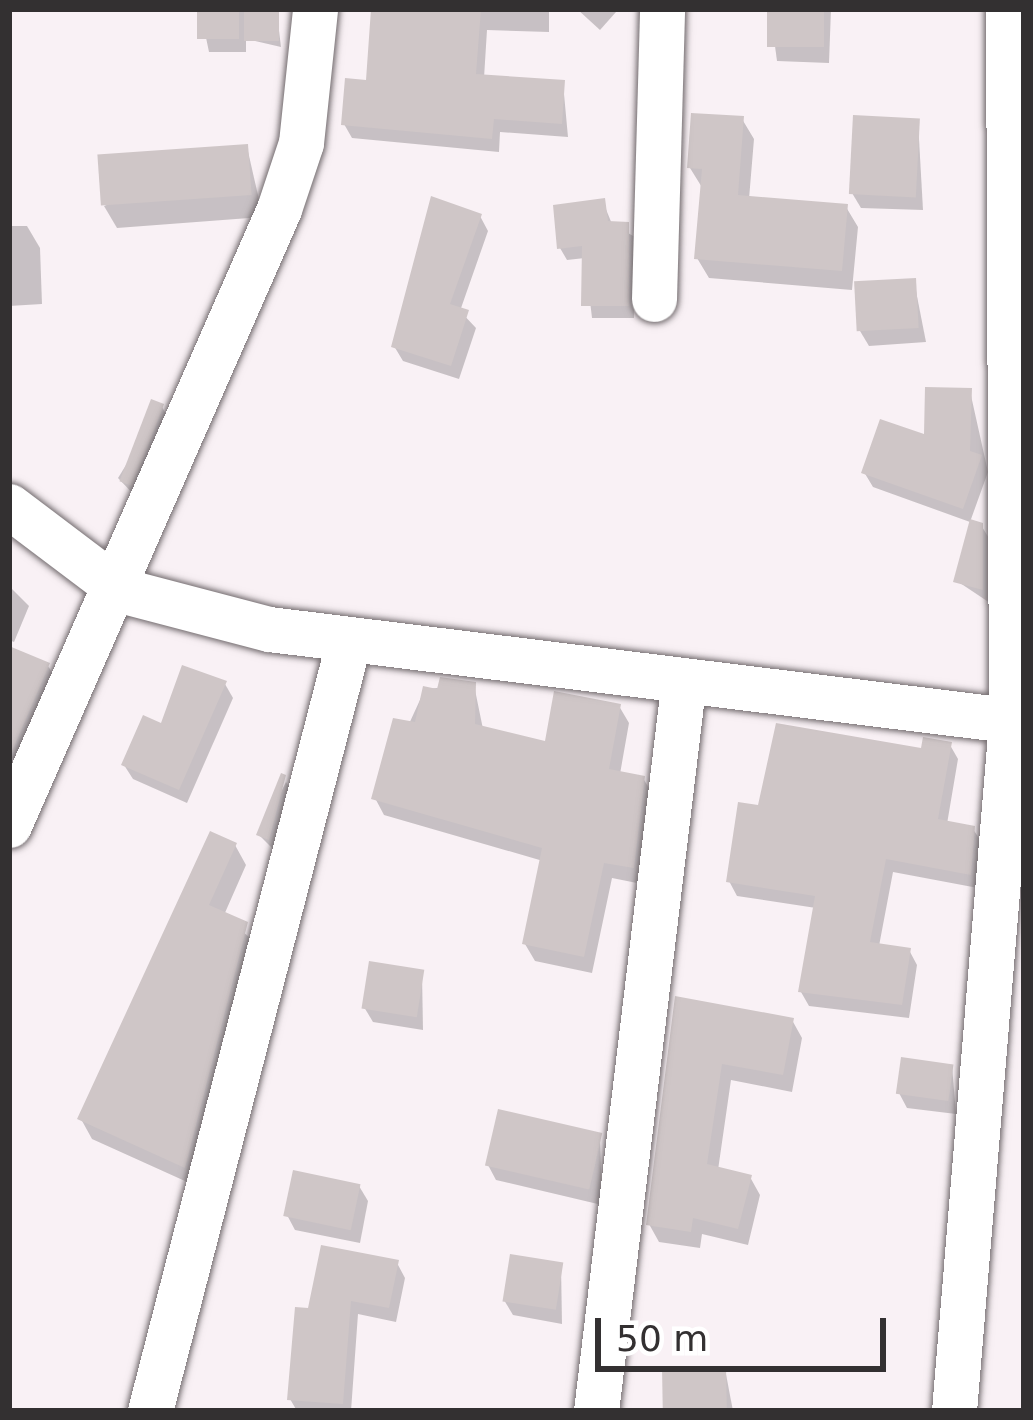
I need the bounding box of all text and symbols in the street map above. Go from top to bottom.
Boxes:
scale bar [601,1294,892,1368]
text: 50 m [616,1318,708,1359]

